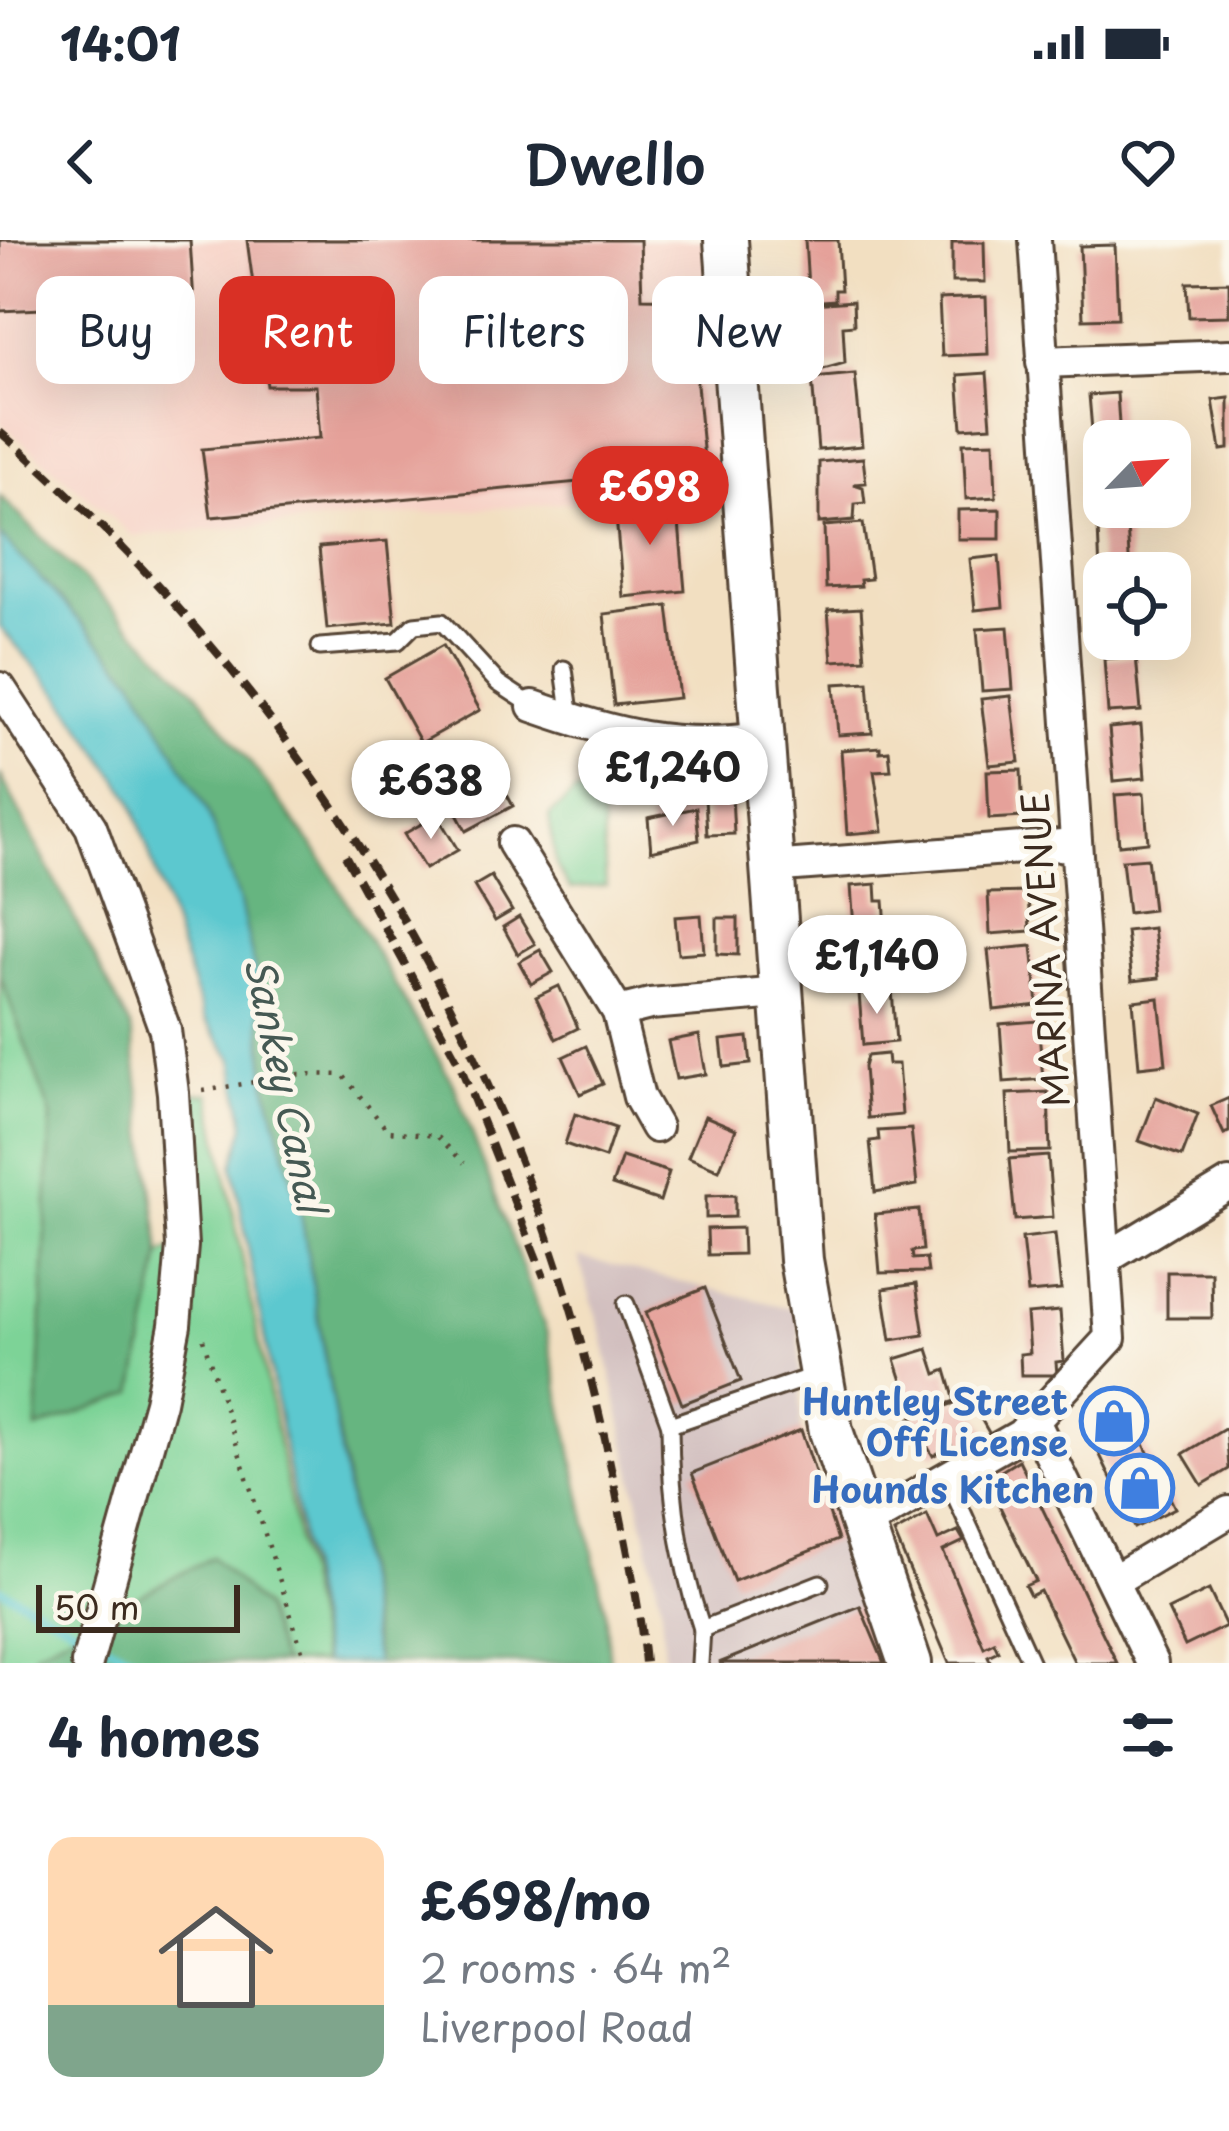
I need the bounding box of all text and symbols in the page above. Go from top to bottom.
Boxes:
text: 14:01 [60,8,181,76]
text: Dwello [523,122,706,203]
icon: back [48,129,114,195]
icon: heart [1115,129,1181,195]
chip: Buy [36,276,195,384]
chip: Rent [219,276,395,384]
chip: Filters [419,276,628,384]
chip: New [652,276,824,384]
north arrow [1083,420,1191,528]
map controls [1083,420,1191,660]
pin: £698 [579,446,721,548]
text: £698 [599,455,701,514]
button: locate [1083,552,1191,660]
pin: £1,240 [575,727,771,829]
text: £1,240 [605,736,741,795]
pin: £638 [360,740,502,842]
text: £638 [378,749,484,808]
street label: MARINA AVENUE [1006,791,1082,1109]
pin: £1,140 [779,915,975,1017]
text: £1,140 [815,924,939,983]
water label: Sankey Canal [231,951,344,1222]
place label: Huntley Street Off License [802,1373,1068,1468]
shop icon: Huntley Street Off License [1079,1386,1149,1456]
shop icon: Hounds Kitchen [1105,1453,1175,1523]
place label: Hounds Kitchen [811,1461,1094,1515]
scale bar [36,1579,240,1632]
text: 50 m [54,1581,140,1631]
text: 4 homes [48,1697,260,1774]
icon: filters [1115,1702,1181,1768]
text: £698/mo [420,1860,651,1937]
icon: home [144,1885,288,2029]
text: 2 rooms · 64 m² [420,1937,732,1996]
text: Liverpool Road [420,1996,693,2055]

